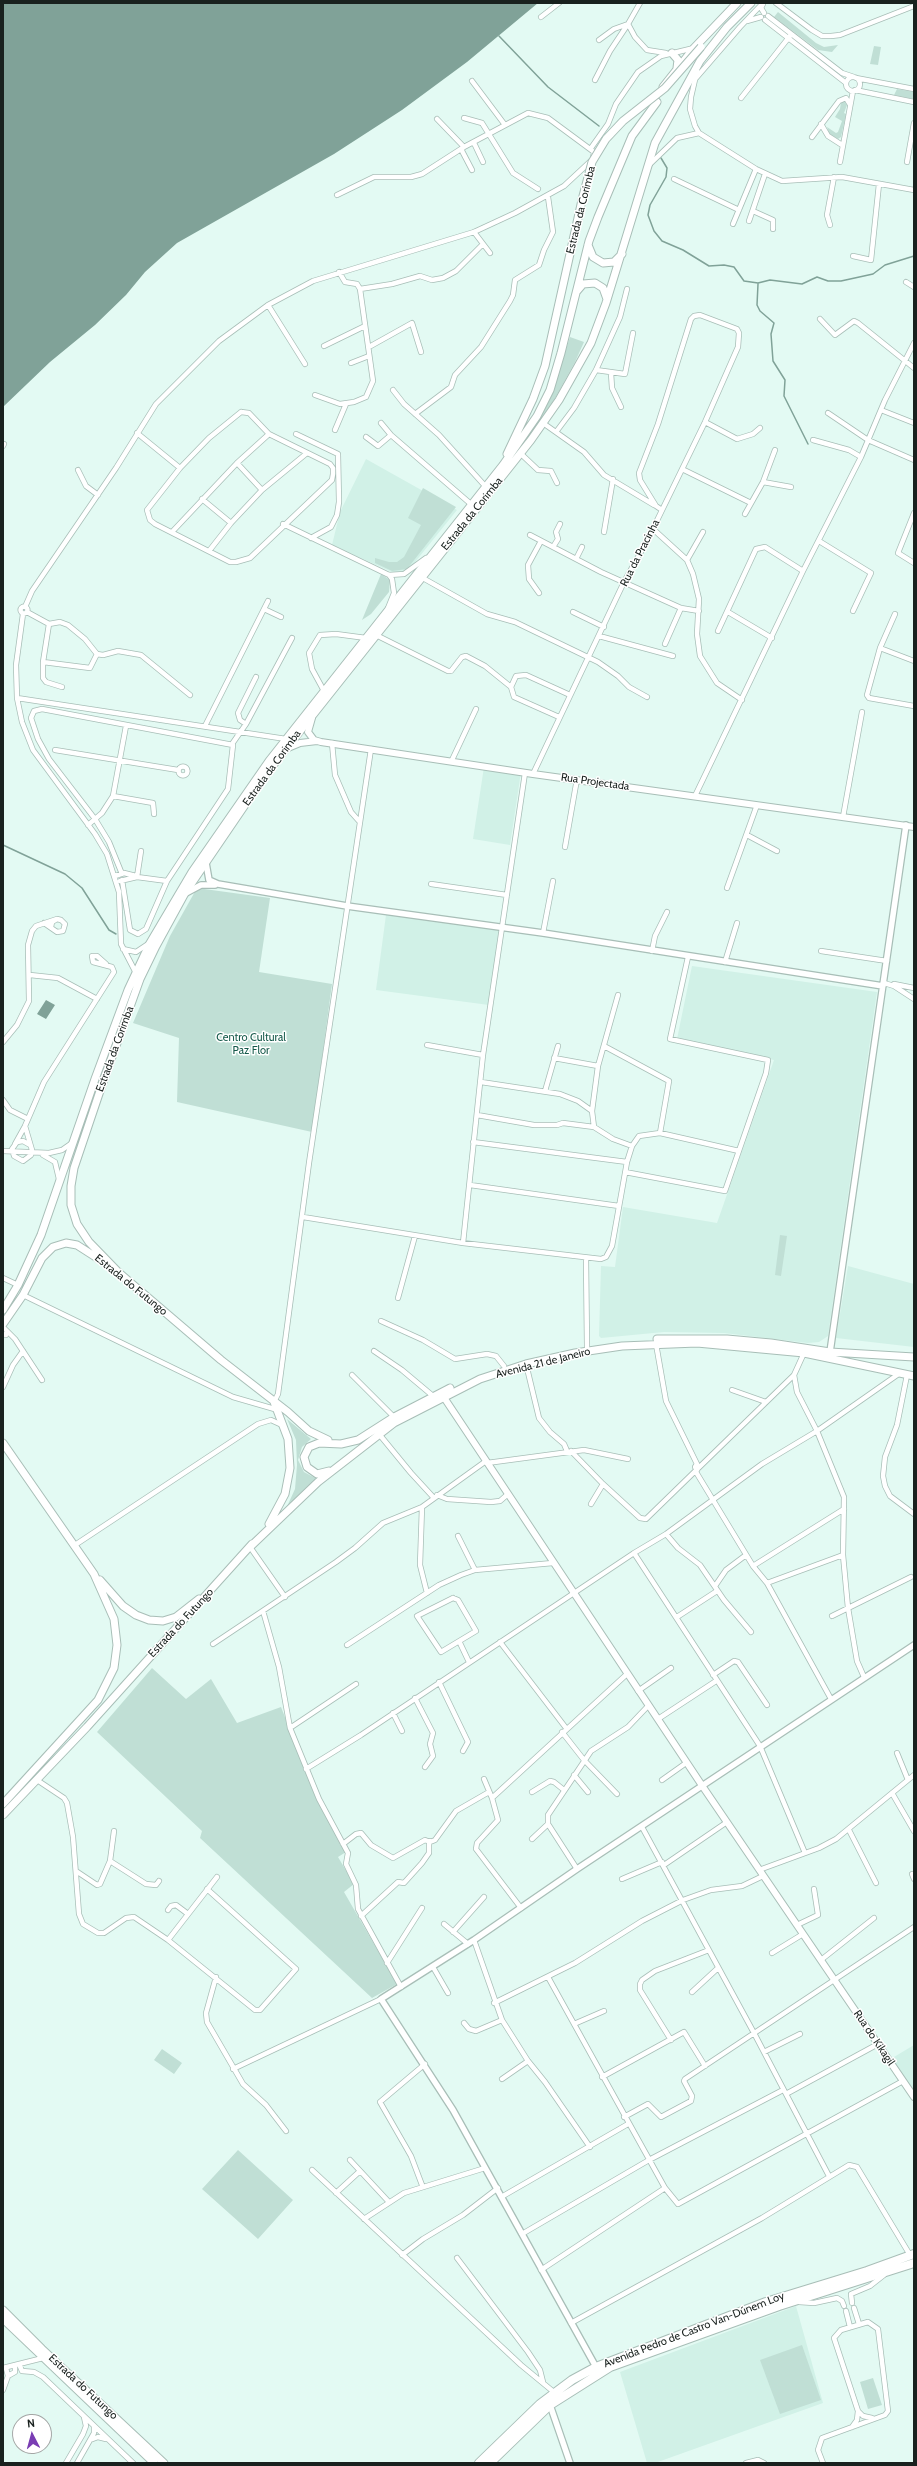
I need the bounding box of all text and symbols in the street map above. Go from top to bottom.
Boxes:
street label: Estrada da Corimba [564,165,598,255]
street label: Estrada da Corimba [438,475,506,553]
street label: Rua da Pracinha [617,517,663,589]
street label: Estrada da Corimba [240,728,304,808]
street label: Rua Projectada [560,771,630,793]
street label: Estrada da Corimba [93,1004,137,1094]
park label: Centro Cultural Paz Flor [216,1031,286,1057]
street label: Estrada do Futungo [92,1252,170,1318]
street label: Avenida 21 de Janeiro [494,1345,592,1381]
street label: Estrada do Futungo [146,1586,216,1660]
street label: Rua do Kikagil [851,2008,897,2068]
street label: Avenida Pedro de Castro Van-Dúnem Loy [602,2289,786,2371]
street label: Estrada do Futungo [46,2352,120,2422]
north arrow [12,2414,52,2454]
text: N [26,2416,35,2430]

